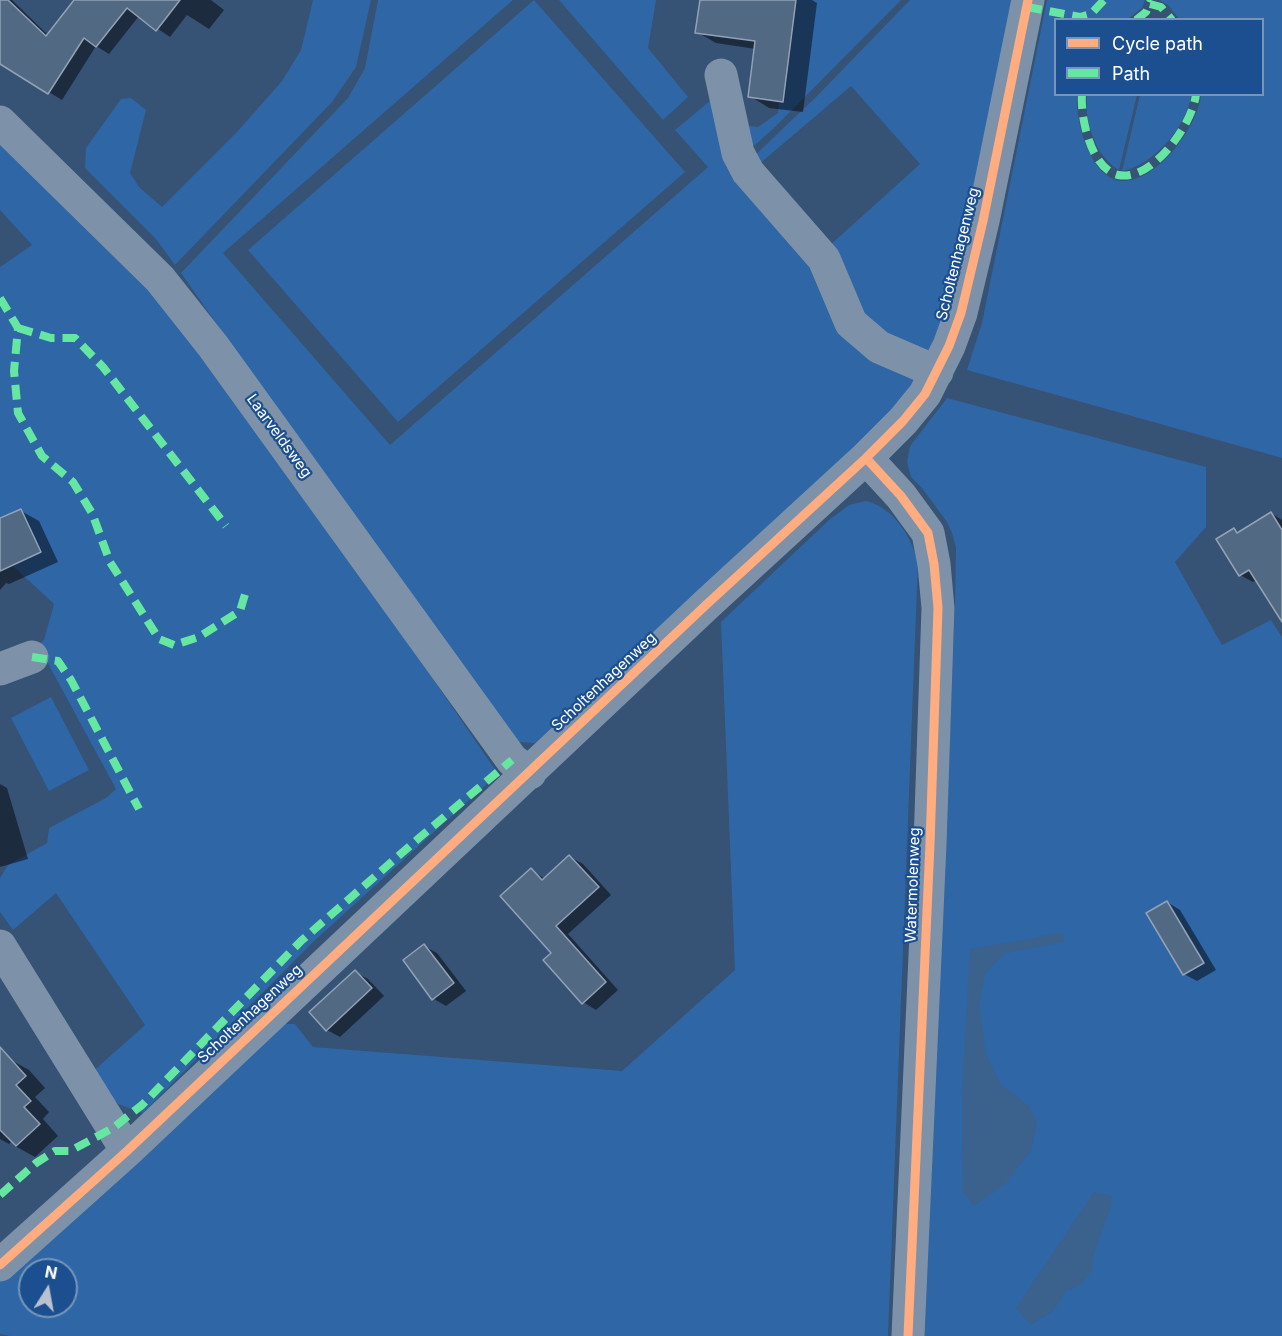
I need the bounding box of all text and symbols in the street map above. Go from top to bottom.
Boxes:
legend [1054,18,1264,96]
text: Cycle path [1112,33,1203,54]
text: Path [1112,63,1150,84]
street label: Scholtenhagenweg [933,186,983,322]
street label: Laarveldsweg [243,391,315,481]
street label: Scholtenhagenweg [548,629,660,735]
street label: Watermolenweg [902,827,924,943]
street label: Scholtenhagenweg [194,961,306,1067]
north arrow [18,1258,78,1318]
text: N [43,1261,59,1283]

